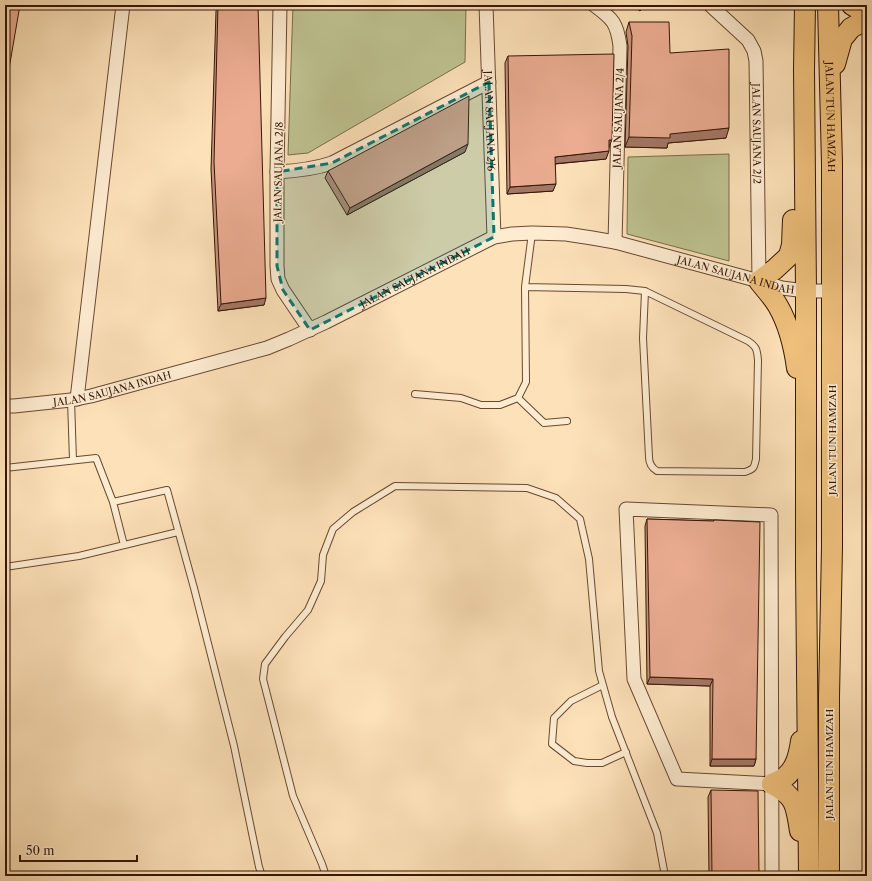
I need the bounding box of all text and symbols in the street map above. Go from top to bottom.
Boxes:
street label: JALAN TUN HAMZAH [822,59,838,173]
street label: JALAN SAUJANA 2/4 [610,67,627,170]
street label: JALAN SAUJANA 2/6 [481,69,498,172]
street label: JALAN SAUJANA 2/2 [749,81,764,184]
street label: JALAN SAUJANA 2/8 [271,122,286,224]
street label: JALAN SAUJANA INDAH [356,244,472,312]
street label: JALAN SAUJANA INDAH [674,253,796,297]
street label: JALAN SAUJANA INDAH [51,368,173,409]
street label: JALAN TUN HAMZAH [826,384,839,497]
street label: JALAN TUN HAMZAH [823,708,836,821]
scale bar [20,837,137,863]
text: 50 m [26,843,55,858]

